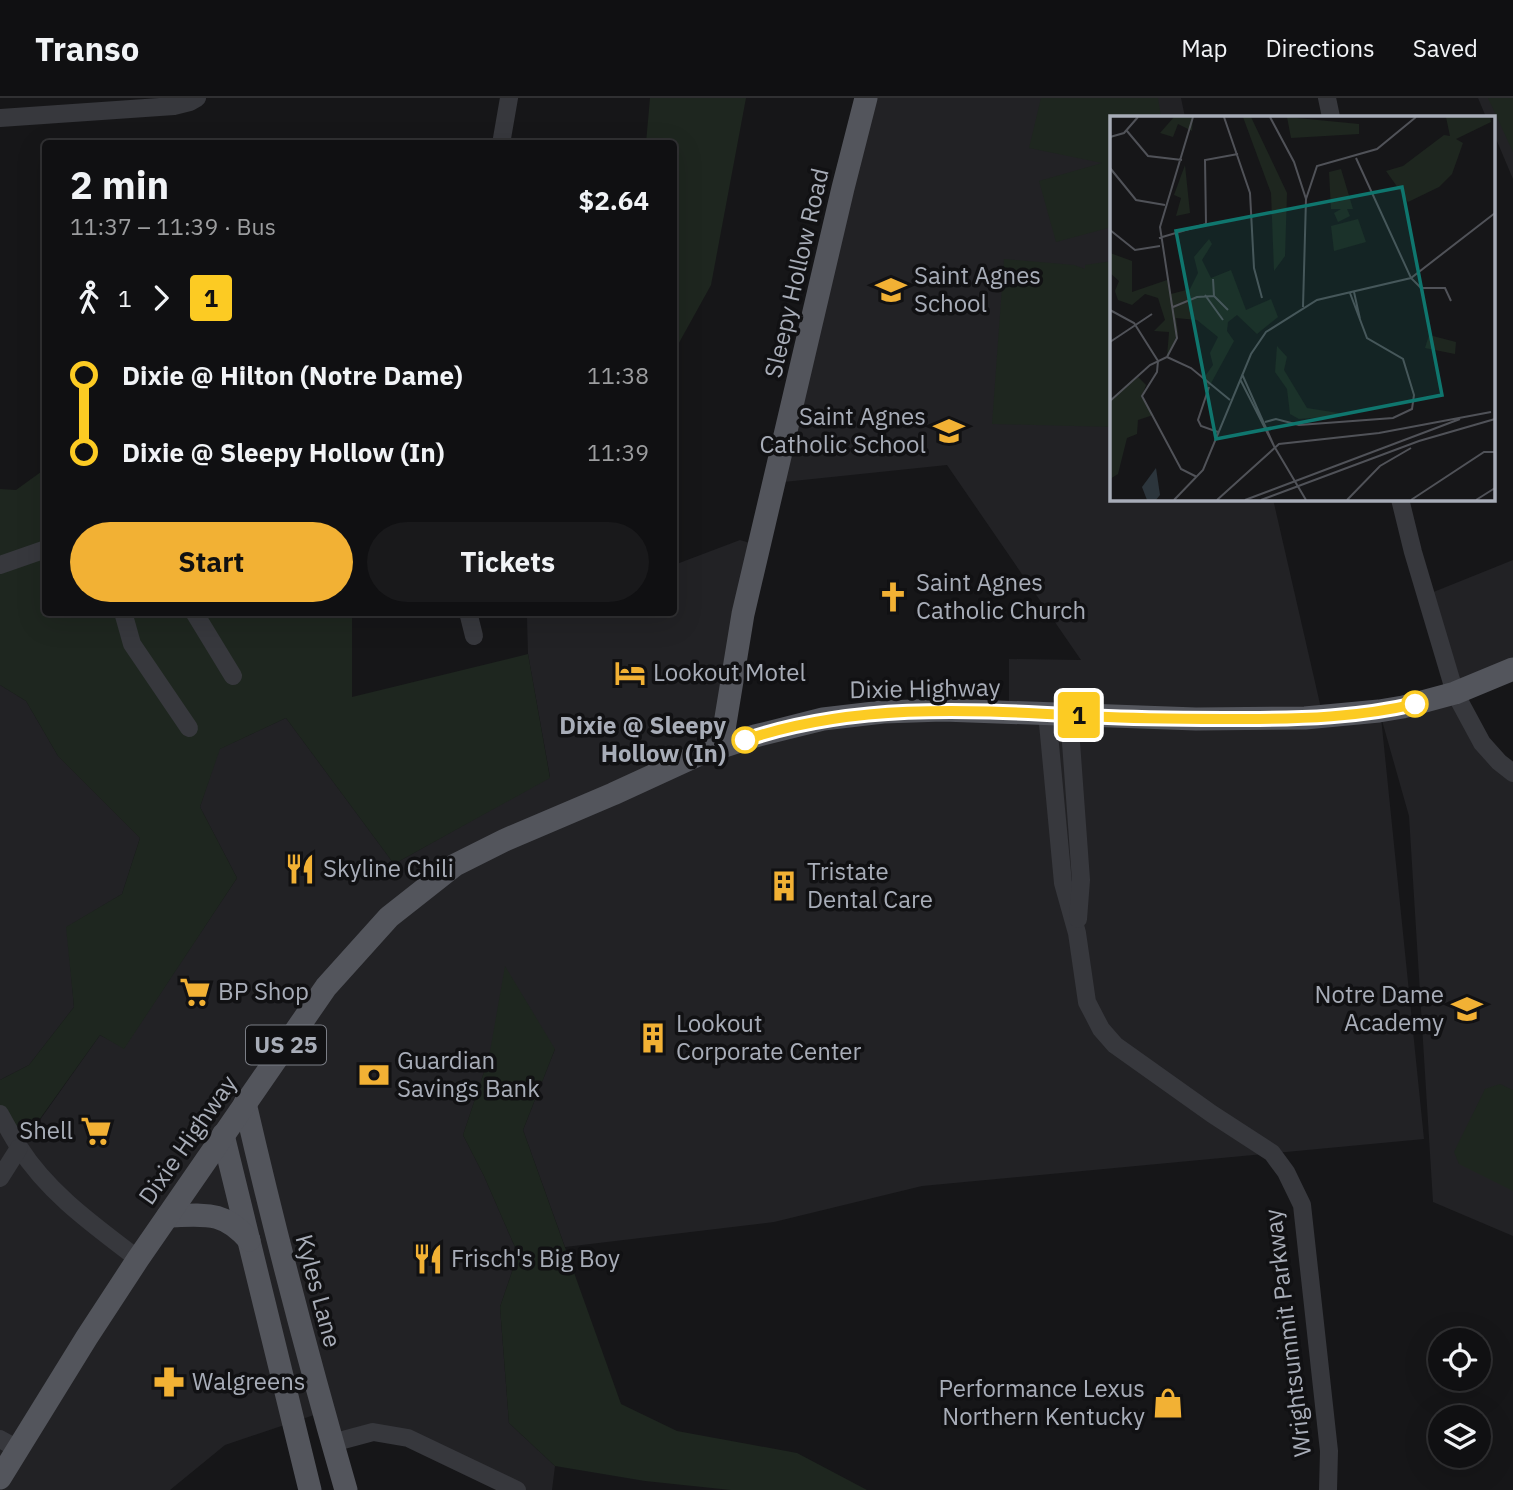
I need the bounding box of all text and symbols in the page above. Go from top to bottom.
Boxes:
text: Transo [35,27,139,70]
text: Map [1181,32,1227,64]
text: Directions [1265,32,1375,64]
text: Saved [1413,32,1478,64]
inset map [1110,116,1496,500]
text: 2 min [70,160,169,209]
street label: Sleepy Hollow Road [756,165,836,381]
text: $2.64 [579,183,649,217]
text: 11:37 – 11:39 · Bus [70,211,276,241]
place label: Saint Agnes School [914,259,1041,319]
school or university icon: Saint Agnes School [874,273,908,307]
icon: walk [70,279,108,317]
icon: forward [142,279,180,317]
text: 1 [204,282,218,314]
text: 1 [118,283,132,313]
text: Dixie @ Hilton (Notre Dame) [122,358,463,392]
text: 11:38 [587,360,649,390]
place label: Saint Agnes Catholic School [759,400,926,460]
school or university icon: Saint Agnes Catholic School [932,414,966,448]
text: Dixie @ Sleepy Hollow (In) [122,435,445,469]
text: 11:39 [587,437,649,467]
button: Start [70,522,353,602]
button: Tickets [367,522,649,602]
place label: Saint Agnes Catholic Church [916,566,1086,626]
church icon: Saint Agnes Catholic Church [876,580,910,614]
hotel icon: Lookout Motel [613,656,647,690]
place label: Lookout Motel [653,656,806,688]
street label: Dixie Highway [849,671,1001,705]
unlabelled marker [1402,691,1428,717]
line badge: 1 [1056,692,1102,738]
text: 1 [1072,699,1086,731]
place label: Dixie @ Sleepy Hollow (In) [559,709,726,769]
marker: Dixie @ Sleepy Hollow (In) [732,727,758,753]
restaurant icon: Skyline Chili [283,852,317,886]
place label: Skyline Chili [323,852,454,884]
place label: Tristate Dental Care [807,855,933,915]
building icon: Tristate Dental Care [767,869,801,903]
supermarket icon: BP Shop [178,975,212,1009]
place label: BP Shop [218,975,309,1007]
place label: Notre Dame Academy [1315,978,1444,1038]
school or university icon: Notre Dame Academy [1450,992,1484,1026]
place label: Lookout Corporate Center [676,1007,861,1067]
building icon: Lookout Corporate Center [636,1021,670,1055]
road number: US 25 [246,1026,326,1064]
place label: Guardian Savings Bank [397,1044,540,1104]
bank icon: Guardian Savings Bank [357,1058,391,1092]
street label: Dixie Highway [131,1068,244,1211]
place label: Shell [19,1114,73,1146]
supermarket icon: Shell [79,1114,113,1148]
street label: Wrightsummit Parkway [1256,1207,1318,1459]
street label: Kyles Lane [289,1231,349,1351]
restaurant icon: Frisch's Big Boy [411,1242,445,1276]
place label: Frisch's Big Boy [451,1242,620,1274]
map controls [1428,1328,1491,1468]
button: locate [1428,1328,1491,1391]
pharmacy icon: Walgreens [152,1365,186,1399]
place label: Walgreens [192,1365,306,1397]
place label: Performance Lexus Northern Kentucky [939,1372,1145,1432]
shop icon: Performance Lexus Northern Kentucky [1151,1386,1185,1420]
button: layers [1428,1405,1491,1468]

